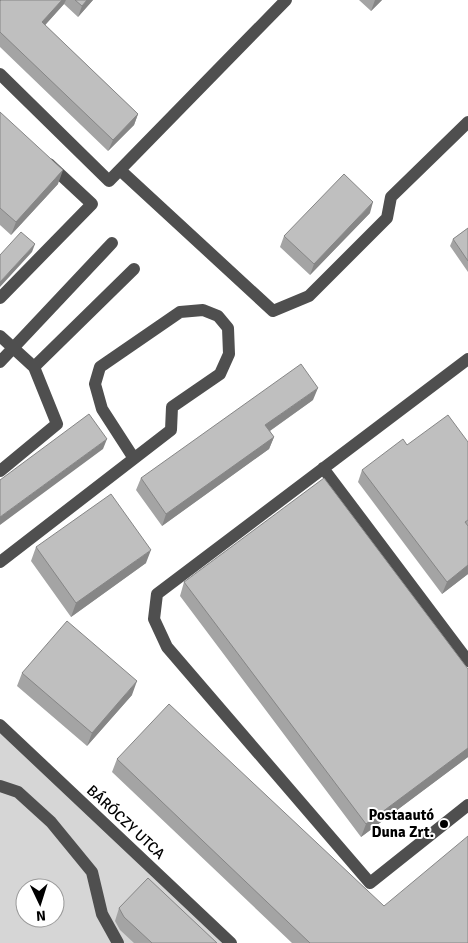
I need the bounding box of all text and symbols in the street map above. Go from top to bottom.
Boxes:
street label: BÁRÓCZY UTCA [83,780,170,863]
place label: Postaautó Duna Zrt. [368,806,434,841]
marker: Postaautó Duna Zrt. [438,818,450,830]
north arrow [15,878,65,928]
text: N [35,907,46,924]

